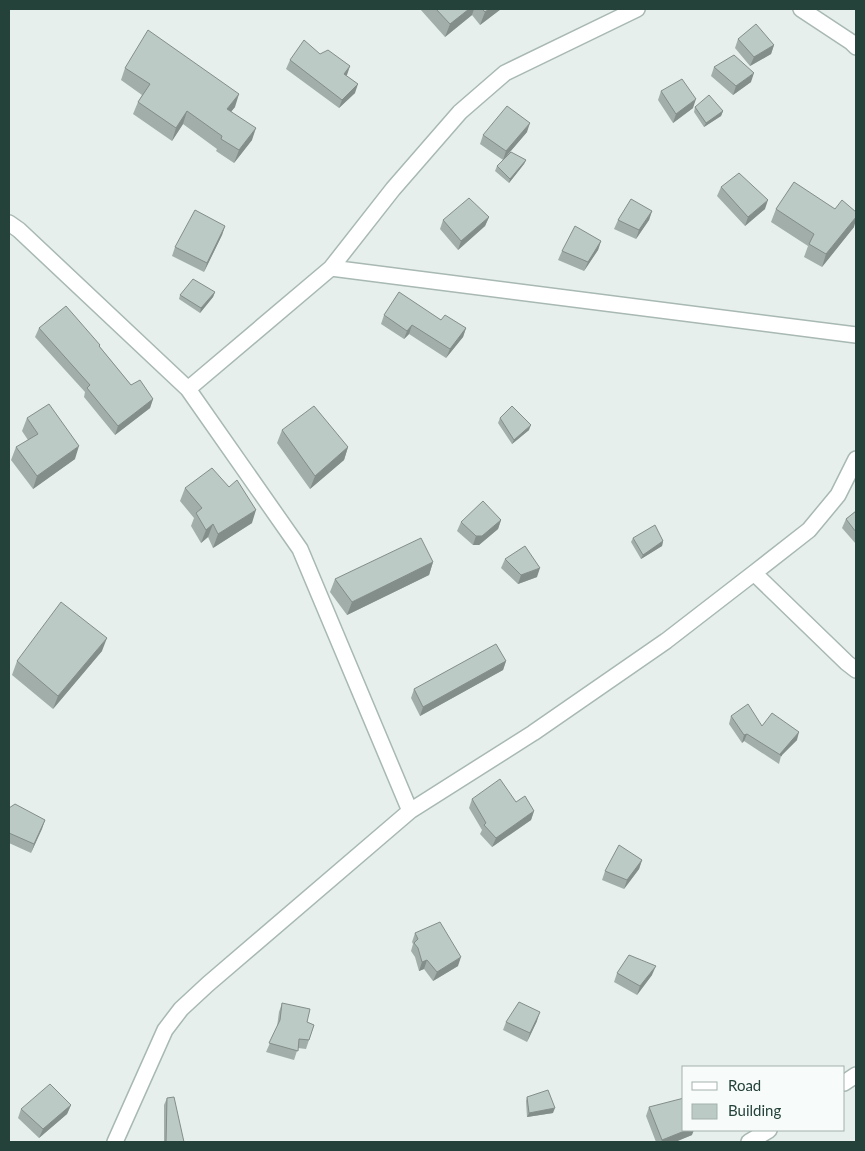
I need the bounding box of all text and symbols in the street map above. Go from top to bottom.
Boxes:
legend [682,1066,845,1131]
text: Road [728,1076,761,1094]
text: Building [728,1101,781,1119]

